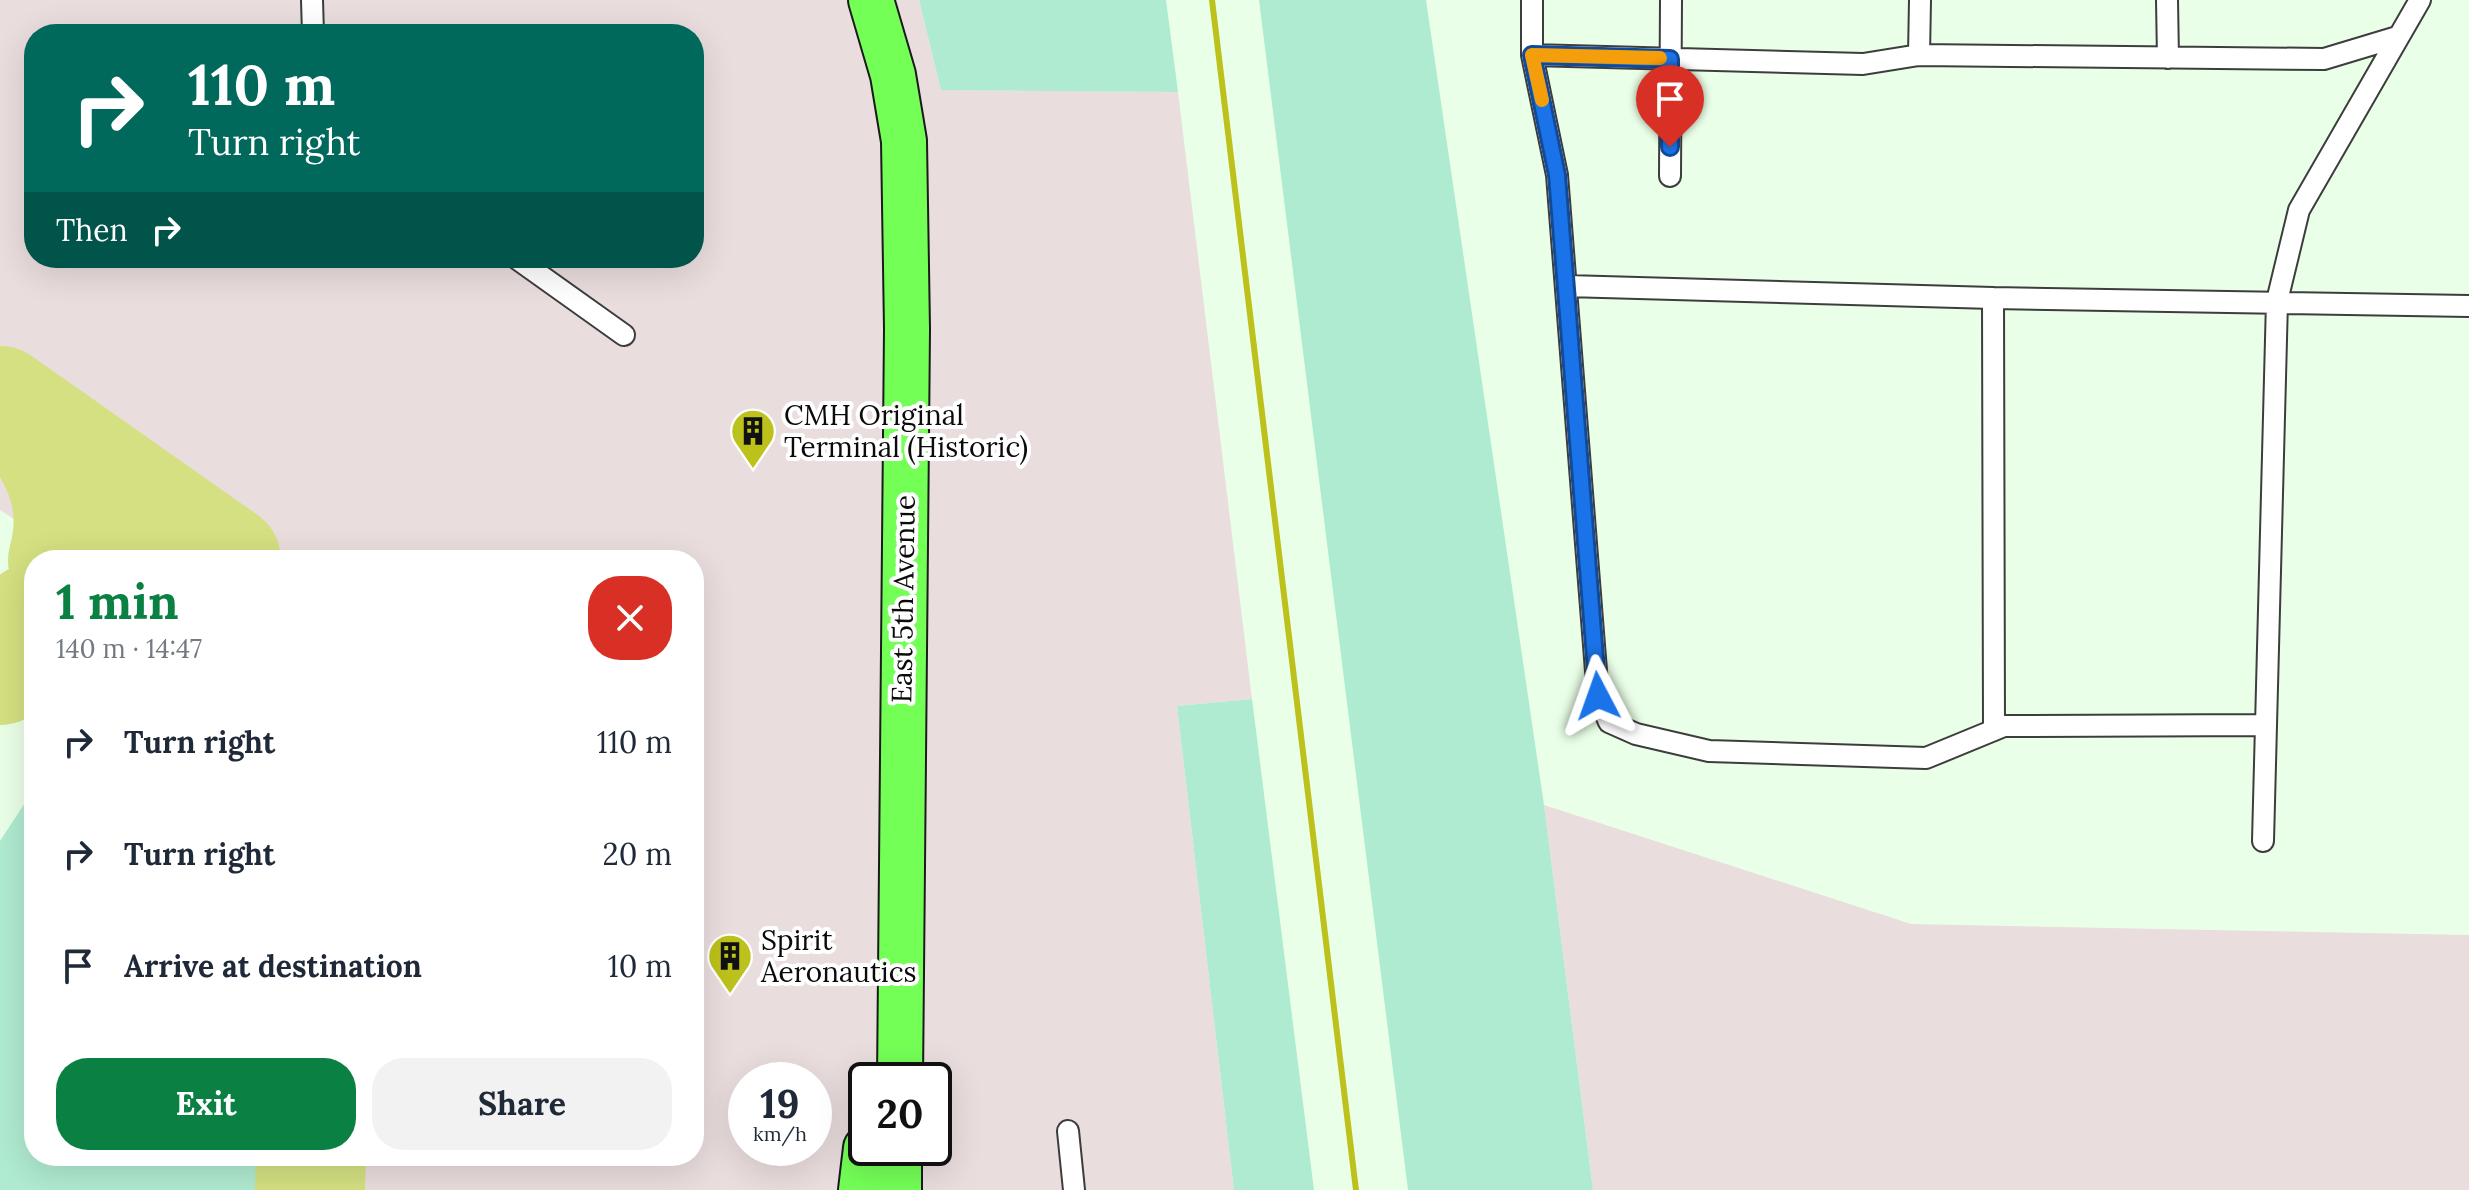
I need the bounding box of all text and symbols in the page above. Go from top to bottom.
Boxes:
text: 110 m [188,49,335,120]
icon: right [56,56,160,160]
pin [1636,65,1704,147]
icon: arrive [1648,77,1692,121]
text: Turn right [188,119,361,165]
icon: right [144,208,188,252]
text: Then [56,211,128,249]
place label: CMH Original Terminal (Historic) [784,397,1028,465]
building icon: CMH Original Terminal (Historic) [729,407,777,470]
street label: East 5th Avenue [883,495,923,703]
text: 1 min [56,571,179,632]
button: close [588,576,672,660]
text: 140 m · 14:47 [56,632,202,665]
position arrow [1556,654,1640,738]
icon: right [56,720,100,764]
text: Turn right [124,723,275,761]
text: 110 m [597,723,672,761]
icon: right [56,832,100,876]
text: Turn right [124,835,275,873]
text: 20 m [603,835,672,873]
place label: Spirit Aeronautics [760,922,917,990]
building icon: Spirit Aeronautics [706,932,754,995]
icon: arrive [56,944,100,988]
text: Arrive at destination [124,947,422,985]
text: 10 m [608,947,672,985]
button: Exit [56,1058,356,1150]
button: Share [372,1058,672,1150]
speed limit sign: 20 [848,1062,952,1166]
text: 19 [760,1078,800,1129]
text: km/h [753,1121,807,1146]

